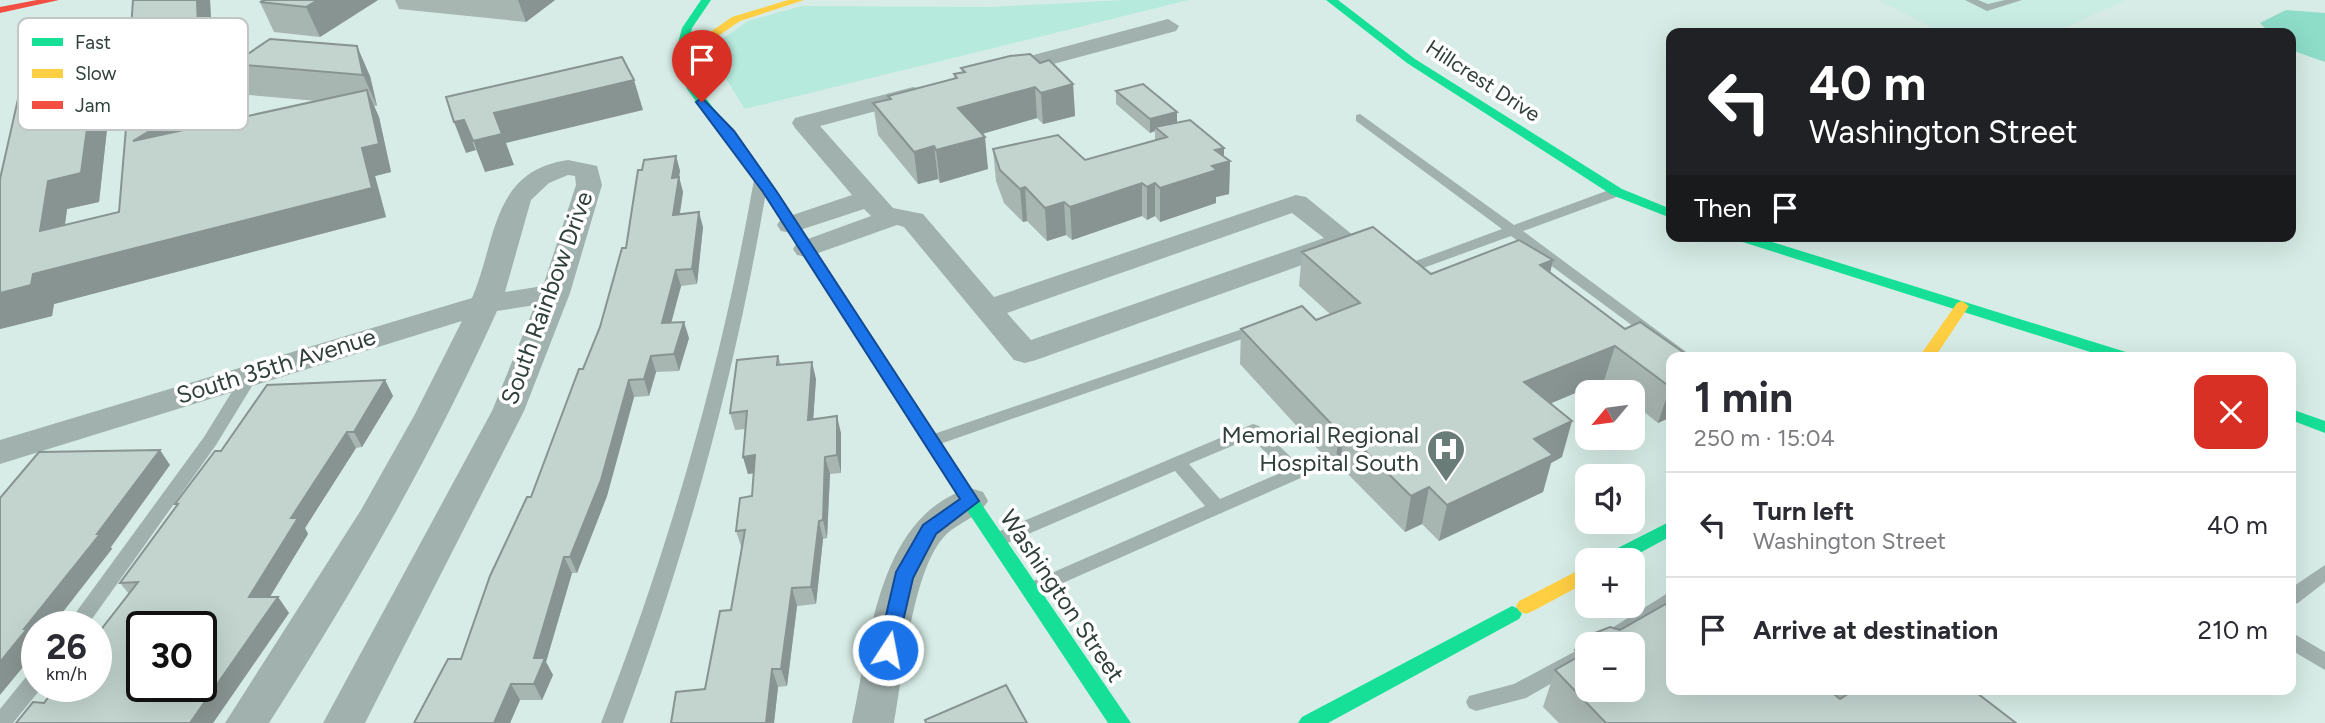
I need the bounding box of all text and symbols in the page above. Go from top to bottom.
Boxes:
legend [18,18,248,130]
pin [672,30,732,102]
text: Fast [75,31,111,54]
street label: Hillcrest Drive [1421,34,1545,127]
icon: arrive [683,41,721,79]
text: 40 m [1809,53,1926,112]
icon: left [1694,56,1785,147]
text: Slow [75,62,117,85]
text: Jam [75,94,111,117]
text: Washington Street [1809,113,2078,151]
street label: South Rainbow Drive [494,187,599,408]
icon: arrive [1766,189,1804,227]
text: Then [1694,192,1752,224]
street label: South 35th Avenue [173,321,379,410]
text: 1 min [1694,372,1793,423]
button: close [2194,375,2268,449]
north arrow [1575,380,1645,450]
map controls [1575,380,1645,702]
place label: Memorial Regional Hospital South [1222,420,1419,477]
text: 250 m · 15:04 [1694,424,1835,452]
hospital icon: Memorial Regional Hospital South [1425,428,1467,483]
button: sound [1575,464,1645,534]
text: Turn left [1753,495,1854,527]
street label: Washington Street [994,504,1131,687]
icon: left [1694,506,1732,544]
text: 40 m [2207,509,2268,541]
text: Washington Street [1753,527,1946,555]
button: + [1575,548,1645,618]
speed limit sign: 30 [126,611,217,702]
icon: arrive [1694,611,1732,649]
position arrow [851,613,925,687]
text: Arrive at destination [1753,614,1998,646]
text: 210 m [2198,614,2268,646]
text: 26 [46,626,87,668]
button: − [1575,632,1645,702]
text: km/h [46,663,87,685]

